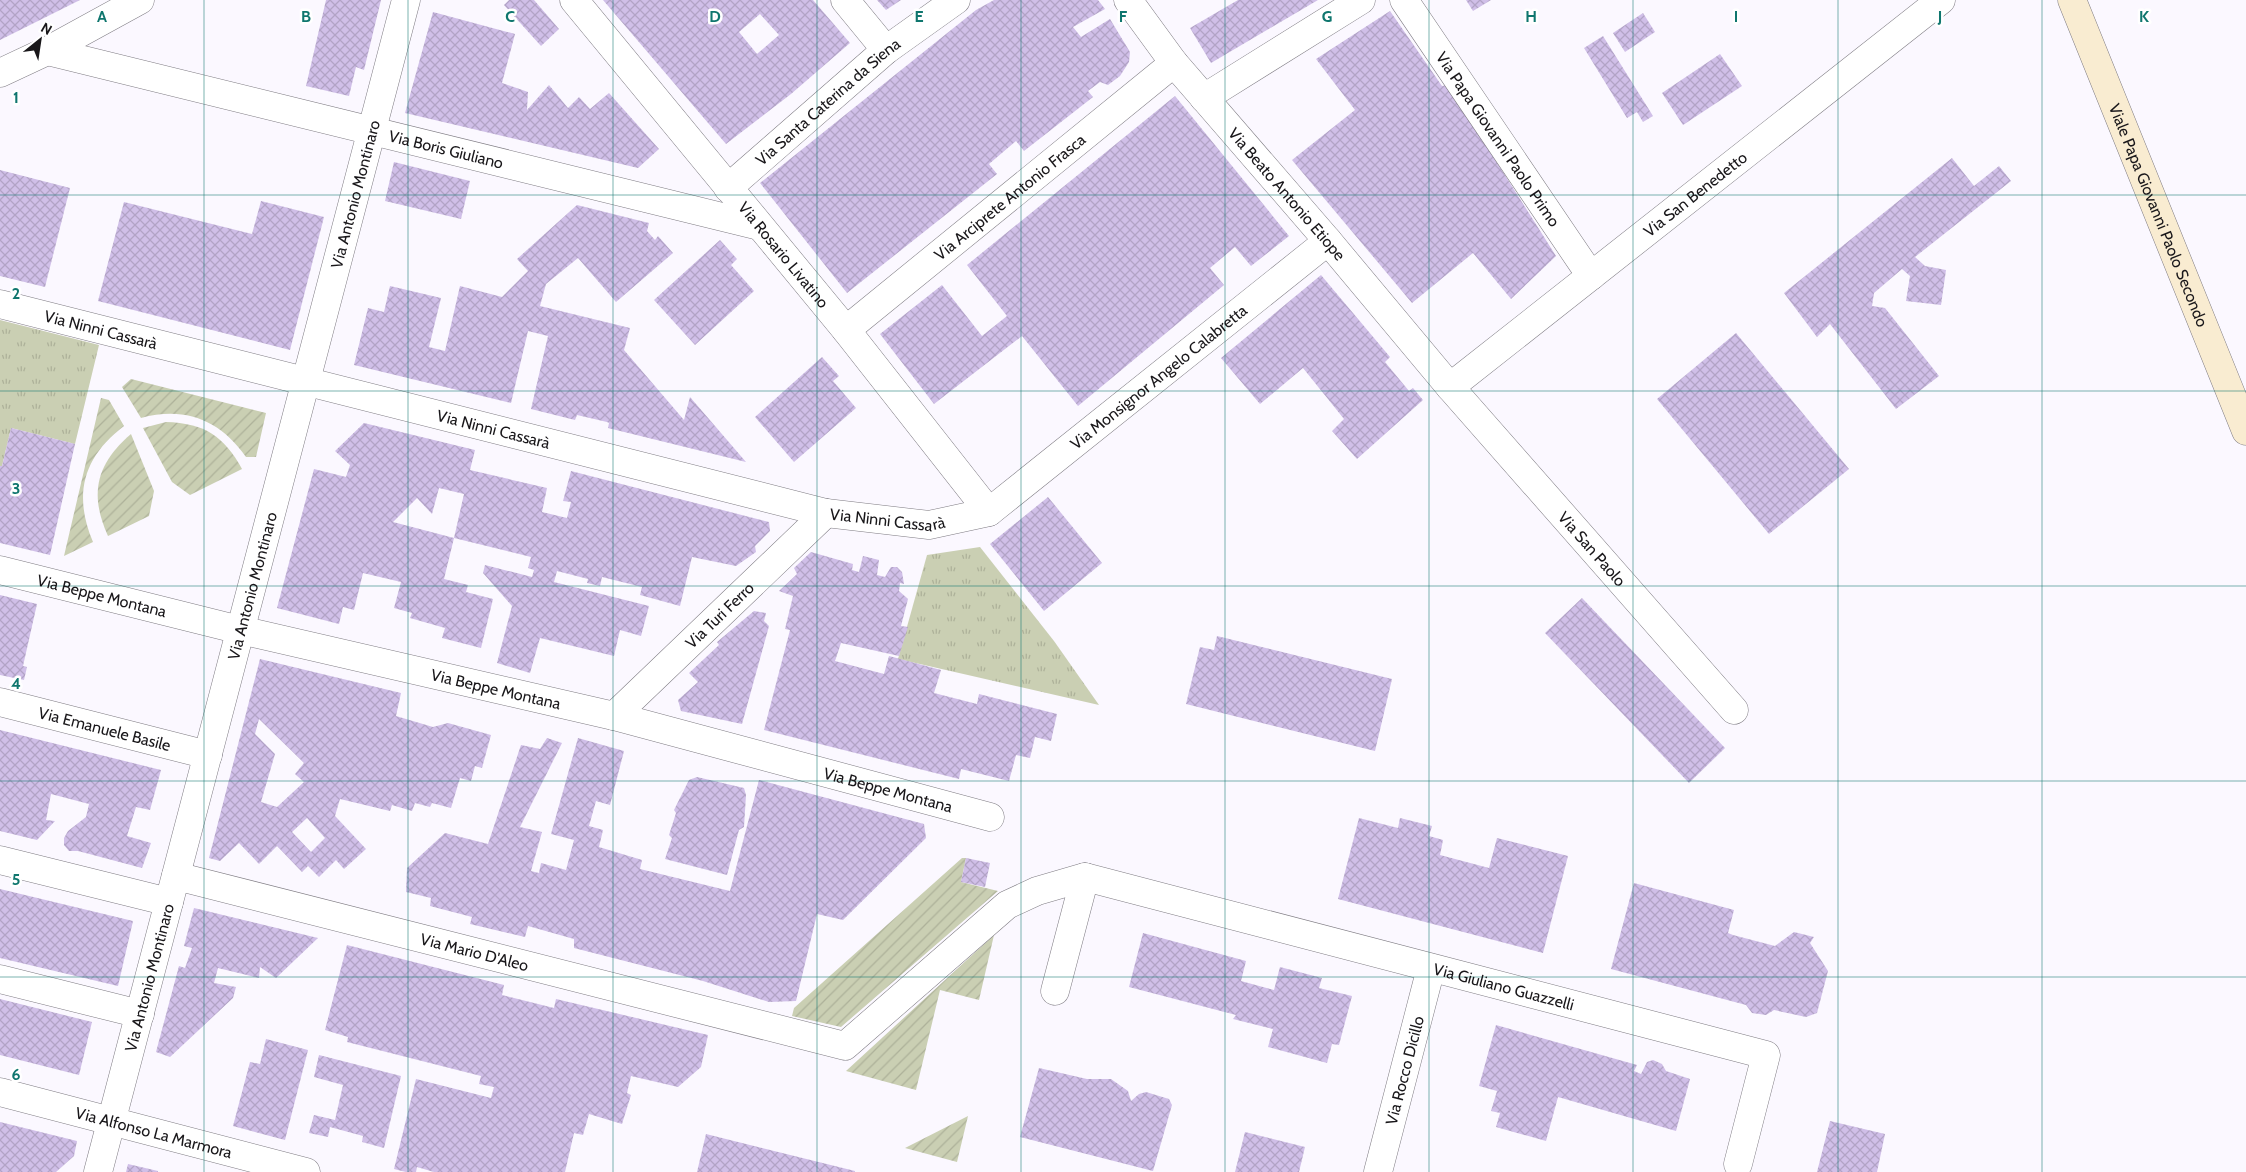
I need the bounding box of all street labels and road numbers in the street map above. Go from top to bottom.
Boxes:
street label: Via Santa Caterina da Siena [751,34,904,169]
street label: Via Papa Giovanni Paolo Primo [1432,48,1564,230]
street label: Viale Papa Giovanni Paolo Secondo [2105,101,2212,330]
street label: Via Antonio Montinaro [326,118,384,270]
street label: Via Beato Antonio Etiope [1225,124,1350,264]
street label: Via Boris Giuliano [387,126,506,172]
street label: Via Arciprete Antonio Frasca [930,130,1089,264]
street label: Via San Benedetto [1640,147,1751,240]
street label: Via Rosario Livatino [735,198,833,312]
street label: Via Monsignor Angelo Calabretta [1066,300,1251,453]
street label: Via Ninni Cassarà [42,306,160,353]
street label: Via Ninni Cassarà [435,405,552,452]
street label: Via Ninni Cassarà [829,504,947,535]
street label: Via San Paolo [1554,508,1630,590]
street label: Via Antonio Montinaro [223,510,281,662]
street label: Via Beppe Montana [35,570,169,621]
street label: Via Turi Ferro [681,578,758,652]
street label: Via Beppe Montana [429,665,563,713]
street label: Via Emanuele Basile [36,703,173,755]
street label: Via Beppe Montana [822,763,955,816]
street label: Via Antonio Montinaro [121,901,178,1054]
street label: Via Mario D'Aleo [418,929,531,975]
street label: Via Giuliano Guazzelli [1431,959,1576,1014]
street label: Via Rocco Dicillo [1381,1014,1428,1127]
street label: Via Alfonso La Marmora [73,1103,234,1162]

